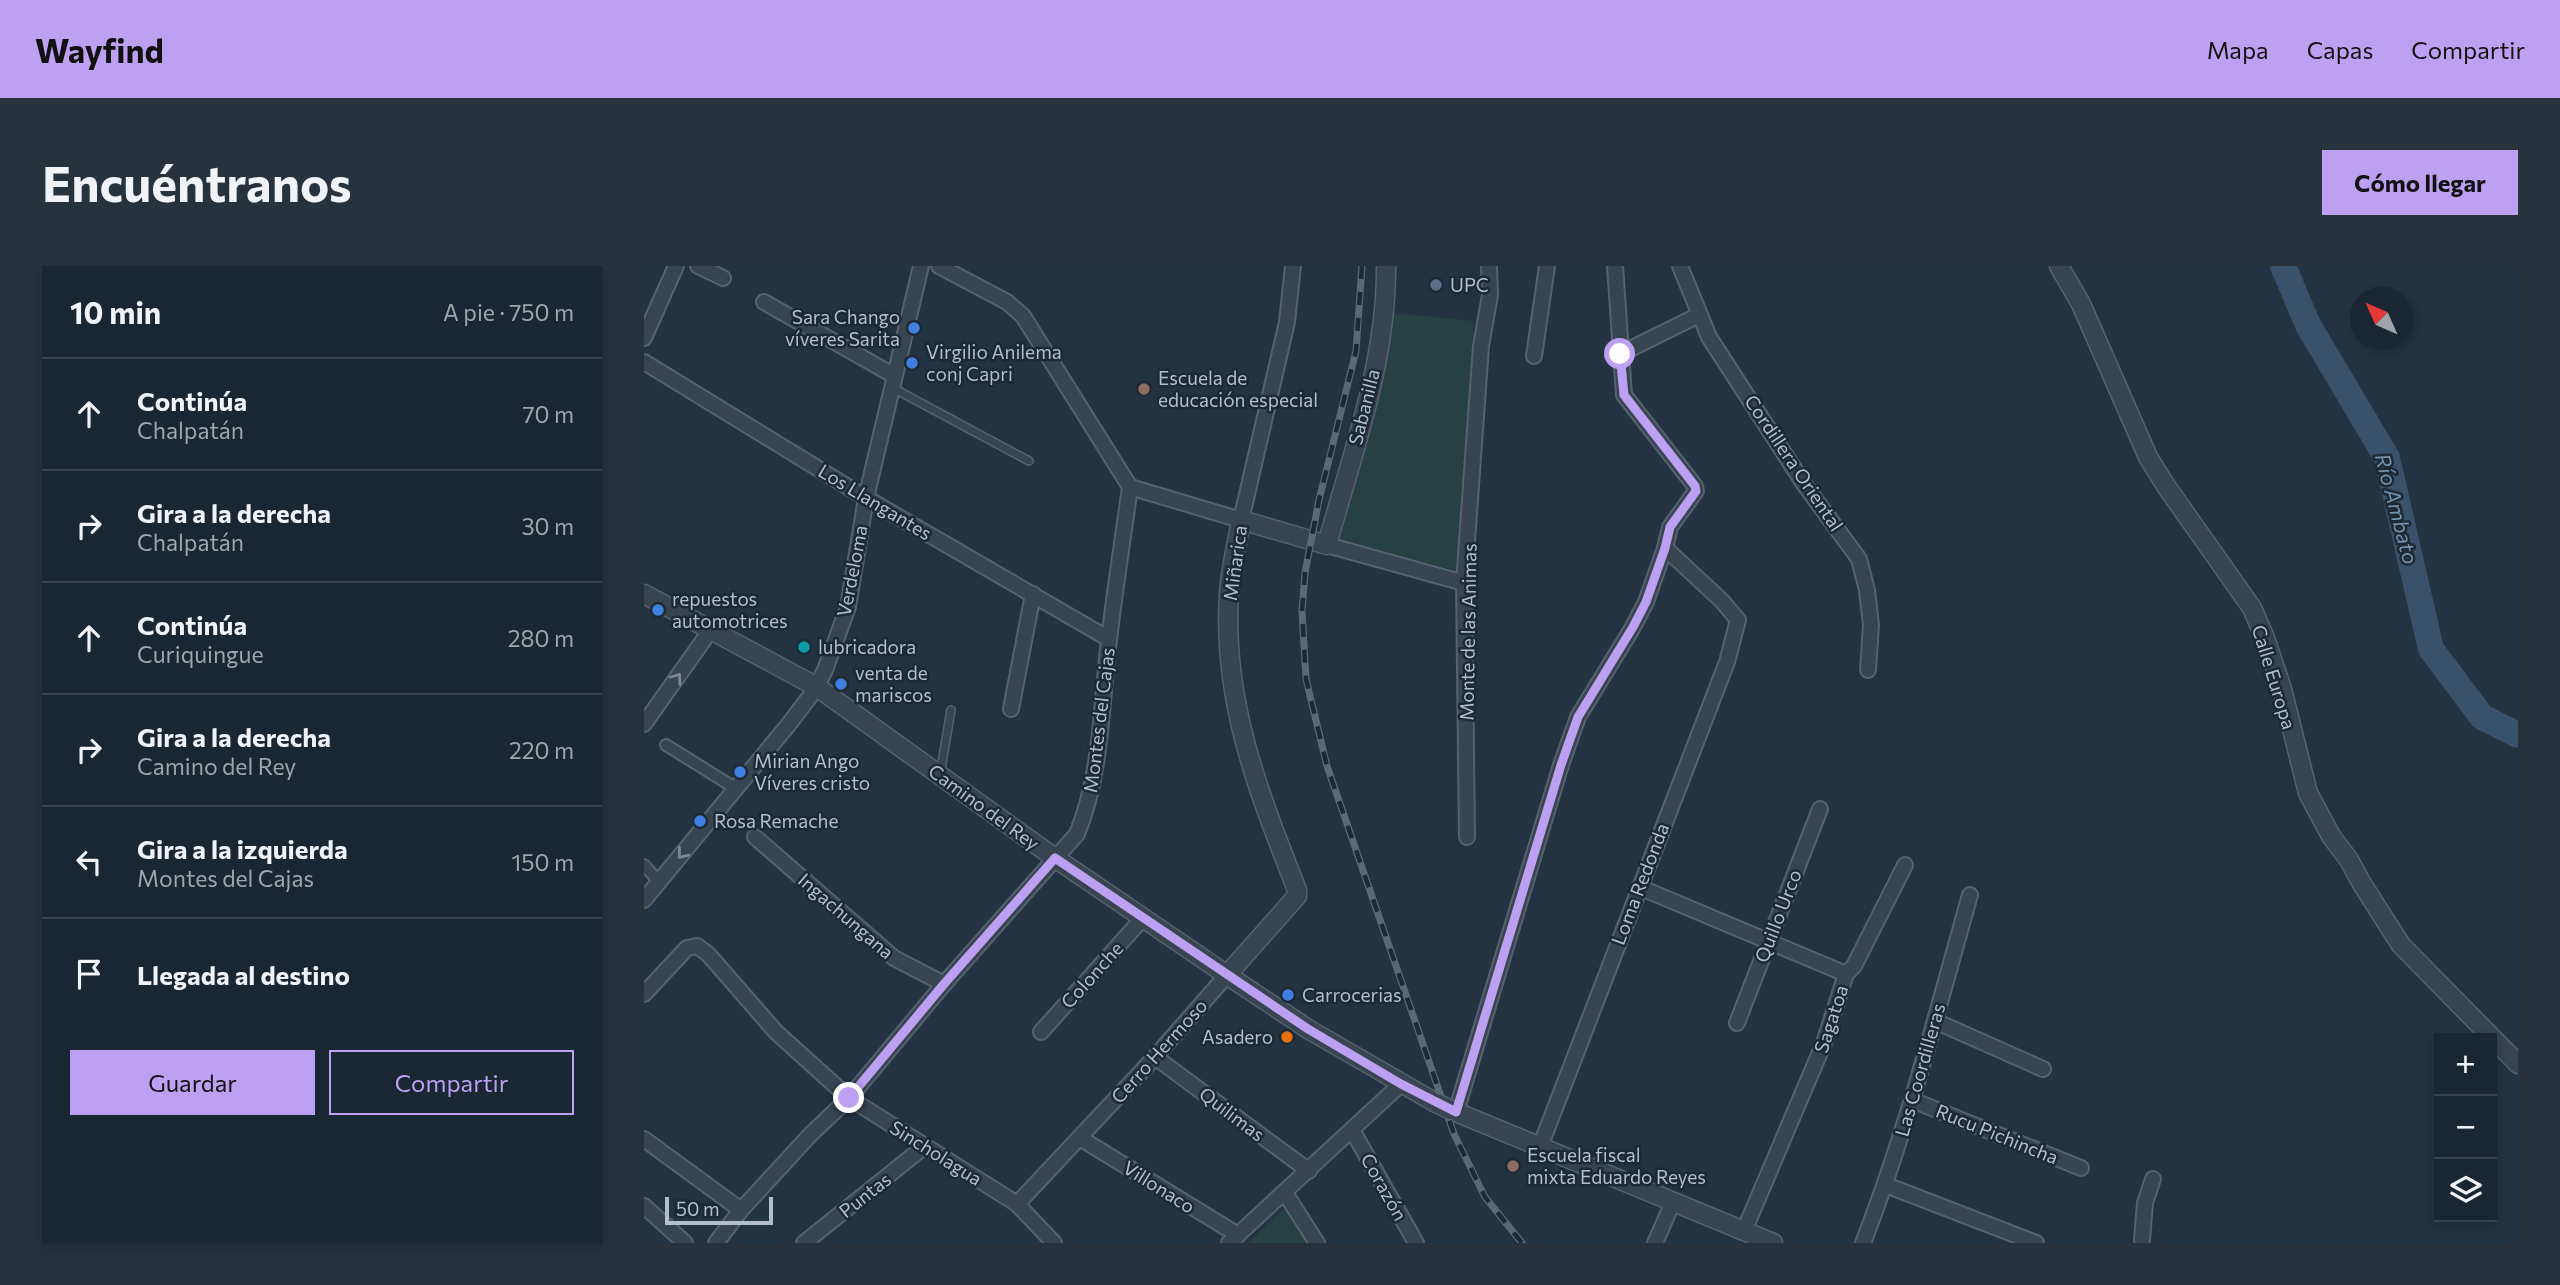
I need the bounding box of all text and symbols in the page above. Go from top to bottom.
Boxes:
text: Wayfind [35,29,164,70]
text: Mapa [2207,35,2269,64]
text: Capas [2307,35,2373,64]
text: Compartir [2411,35,2525,64]
button: Cómo llegar [2322,150,2518,215]
text: Encuéntranos [42,152,352,212]
place label: UPC [1450,273,1489,296]
marker: UPC [1428,277,1444,293]
north arrow [2350,287,2413,350]
text: 10 min [70,293,161,330]
text: A pie · 750 m [443,298,574,326]
place label: Sara Chango víveres Sarita [785,305,900,350]
marker: Sara Chango víveres Sarita [906,320,922,336]
route start [1604,338,1635,369]
place label: Virgilio Anilema conj Capri [926,340,1062,385]
marker: Virgilio Anilema conj Capri [904,355,920,371]
place label: Escuela de educación especial [1158,366,1318,411]
street label: Sabanilla [1343,366,1384,447]
marker: Escuela de educación especial [1136,381,1152,397]
text: Continúa [137,385,247,416]
street label: Cordillera Oriental [1740,390,1849,535]
icon: ahead [70,395,108,433]
text: 70 m [522,400,574,428]
text: Chalpatán [137,416,244,444]
water label: Río Ambato [2371,451,2424,567]
street label: Los Llangantes [814,459,936,544]
text: Gira a la derecha [137,497,331,528]
icon: right [70,507,108,545]
text: 30 m [521,512,574,540]
street label: Verdeloma [831,523,872,619]
street label: Miñarica [1218,524,1251,602]
text: Chalpatán [137,528,244,556]
street label: Monte de las Animas [1454,543,1481,721]
place label: repuestos automotrices [672,587,788,632]
marker: repuestos automotrices [650,602,666,618]
text: Continúa [137,609,247,640]
icon: ahead [70,619,108,657]
street label: Calle Europa [2248,622,2301,732]
text: 280 m [508,624,574,652]
place label: lubricadora [818,635,916,658]
marker: lubricadora [796,639,812,655]
text: Curiquingue [137,640,264,668]
street label: Montes del Cajas [1078,646,1119,794]
place label: venta de mariscos [855,661,932,706]
one-way arrow [669,673,681,686]
marker: venta de mariscos [833,676,849,692]
text: Gira a la derecha [137,721,331,752]
icon: right [70,731,108,769]
text: 220 m [509,736,574,764]
place label: Mirian Ango Víveres cristo [754,749,870,794]
text: Camino del Rey [137,752,296,780]
street label: Camino del Rey [924,759,1044,855]
marker: Mirian Ango Víveres cristo [732,764,748,780]
place label: Rosa Remache [714,809,838,832]
marker: Rosa Remache [692,813,708,829]
street label: Loma Redonda [1606,820,1673,948]
text: Gira a la izquierda [137,833,348,864]
icon: left [70,843,108,881]
one-way arrow [677,846,690,858]
text: 150 m [511,848,574,876]
text: Montes del Cajas [137,864,314,892]
street label: Quillo Urco [1749,866,1806,965]
street label: Ingachungana [794,868,899,963]
street label: Colonche [1056,937,1128,1013]
icon: arrive [70,955,108,993]
text: Llegada al destino [137,959,350,990]
street label: Sagatoa [1809,982,1852,1056]
place label: Carrocerias [1302,983,1402,1006]
marker: Carrocerias [1280,987,1296,1003]
street label: Cerro Hermoso [1106,994,1211,1108]
street label: Las Coordilleras [1890,1001,1950,1139]
place label: Asadero [1202,1025,1273,1048]
marker: Asadero [1279,1029,1295,1045]
map controls [2434,1033,2497,1222]
button: + [2434,1033,2497,1096]
button: Guardar [70,1050,315,1115]
button: Compartir [329,1050,574,1115]
route end [833,1082,864,1113]
street label: Quilimas [1195,1082,1270,1146]
button: − [2434,1096,2497,1159]
street label: Rucu Pichincha [1933,1099,2062,1169]
street label: Sincholagua [886,1115,987,1190]
place label: Escuela fiscal mixta Eduardo Reyes [1527,1143,1706,1188]
street label: Corazón [1357,1149,1412,1224]
street label: Villonaco [1119,1155,1199,1218]
marker: Escuela fiscal mixta Eduardo Reyes [1505,1158,1521,1174]
button: layers [2434,1159,2497,1222]
street label: Puntas [834,1167,895,1222]
scale bar [665,1194,774,1226]
text: 50 m [676,1197,720,1220]

